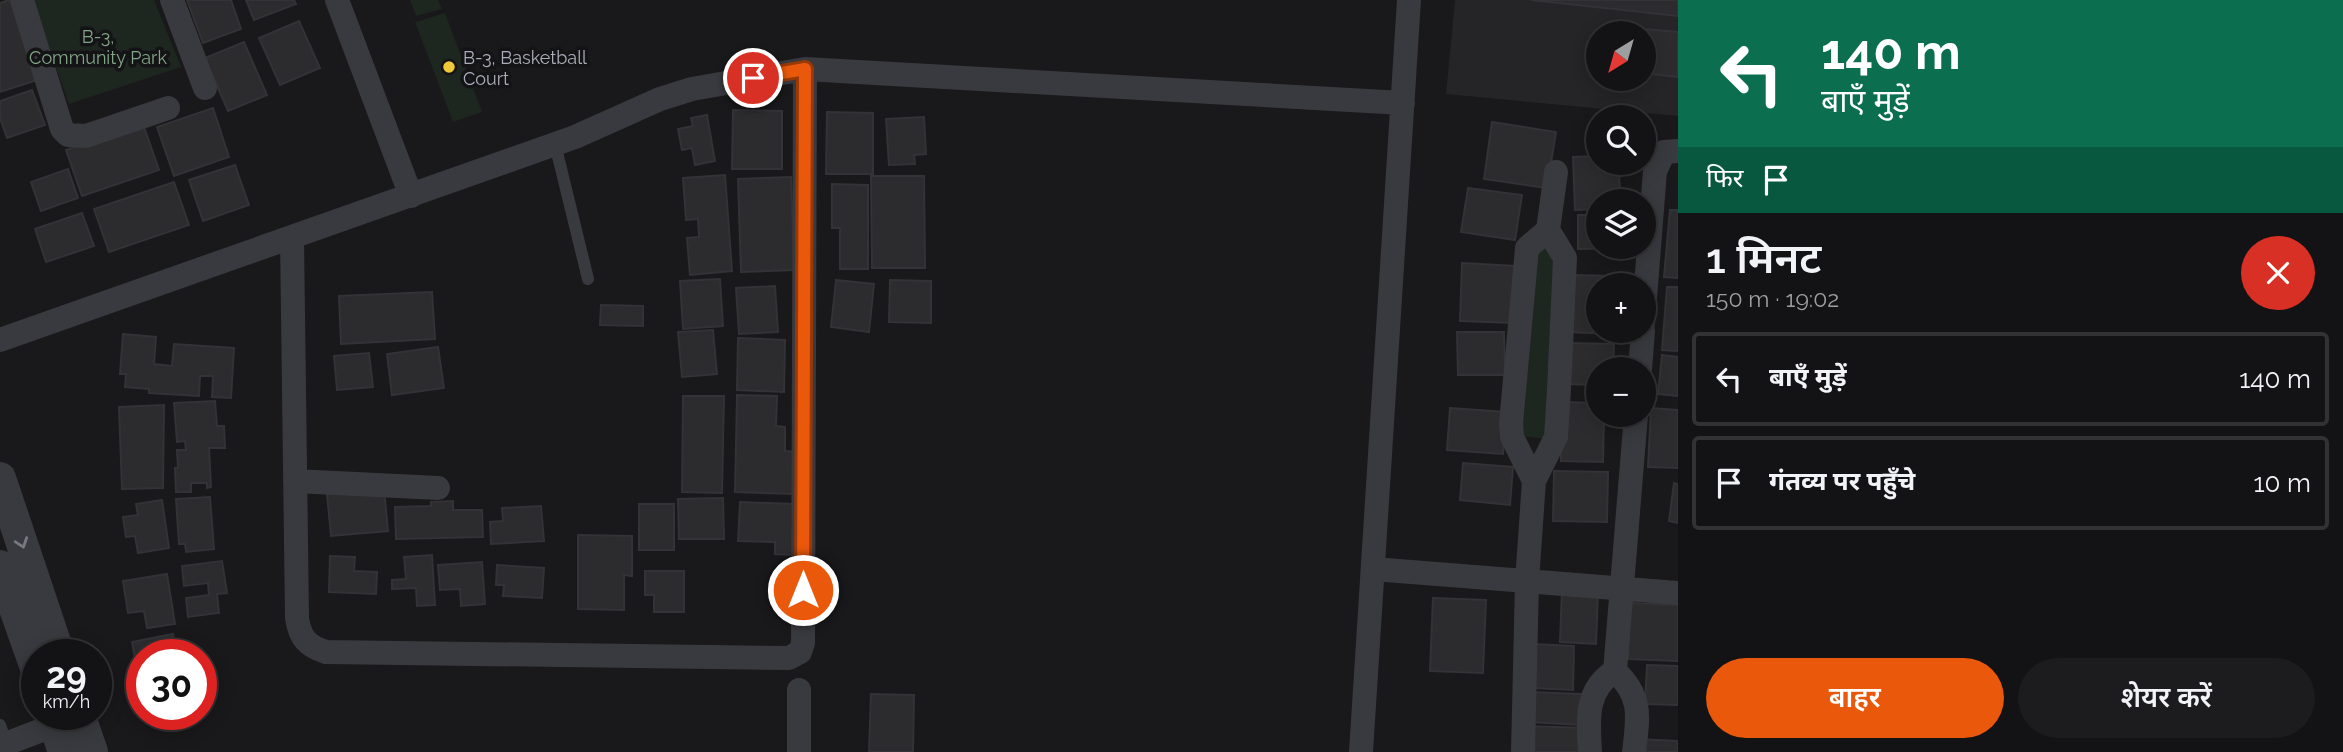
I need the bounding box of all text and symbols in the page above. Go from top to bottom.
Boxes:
north arrow [1586,21,1656,91]
map controls [1586,21,1656,427]
text: 140 m [1821,23,1961,80]
park label: B-3, Community Park [29,26,167,68]
icon: left [1706,28,1797,119]
place label: B-3, Basketball Court [463,47,587,89]
pin [723,48,783,108]
marker: B-3, Basketball Court [441,59,457,75]
icon: arrive [734,59,772,97]
text: बाएँ मुड़ें [1821,82,1910,119]
button: search [1586,105,1656,175]
icon: arrive [1757,161,1795,199]
text: फिर [1706,163,1743,193]
button: layers [1586,189,1656,259]
text: 1 मिनट [1706,234,1821,283]
button: close [2241,236,2315,310]
button: + [1586,273,1656,343]
text: 150 m · 19:02 [1706,285,1839,312]
button: − [1586,357,1656,427]
icon: left [1710,360,1748,398]
text: बाएँ मुड़ें [1769,362,1847,392]
text: 140 m [2239,364,2311,394]
icon: arrive [1710,464,1748,502]
text: गंतव्य पर पहुँचे [1769,466,1915,496]
text: 10 m [2253,468,2311,498]
one-way arrow [14,536,28,549]
position arrow [766,553,840,627]
speed limit sign: 30 [126,639,217,730]
text: 29 [46,655,87,696]
button: बाहर [1706,658,2004,738]
button: शेयर करें [2018,658,2315,738]
text: km/h [43,691,90,712]

